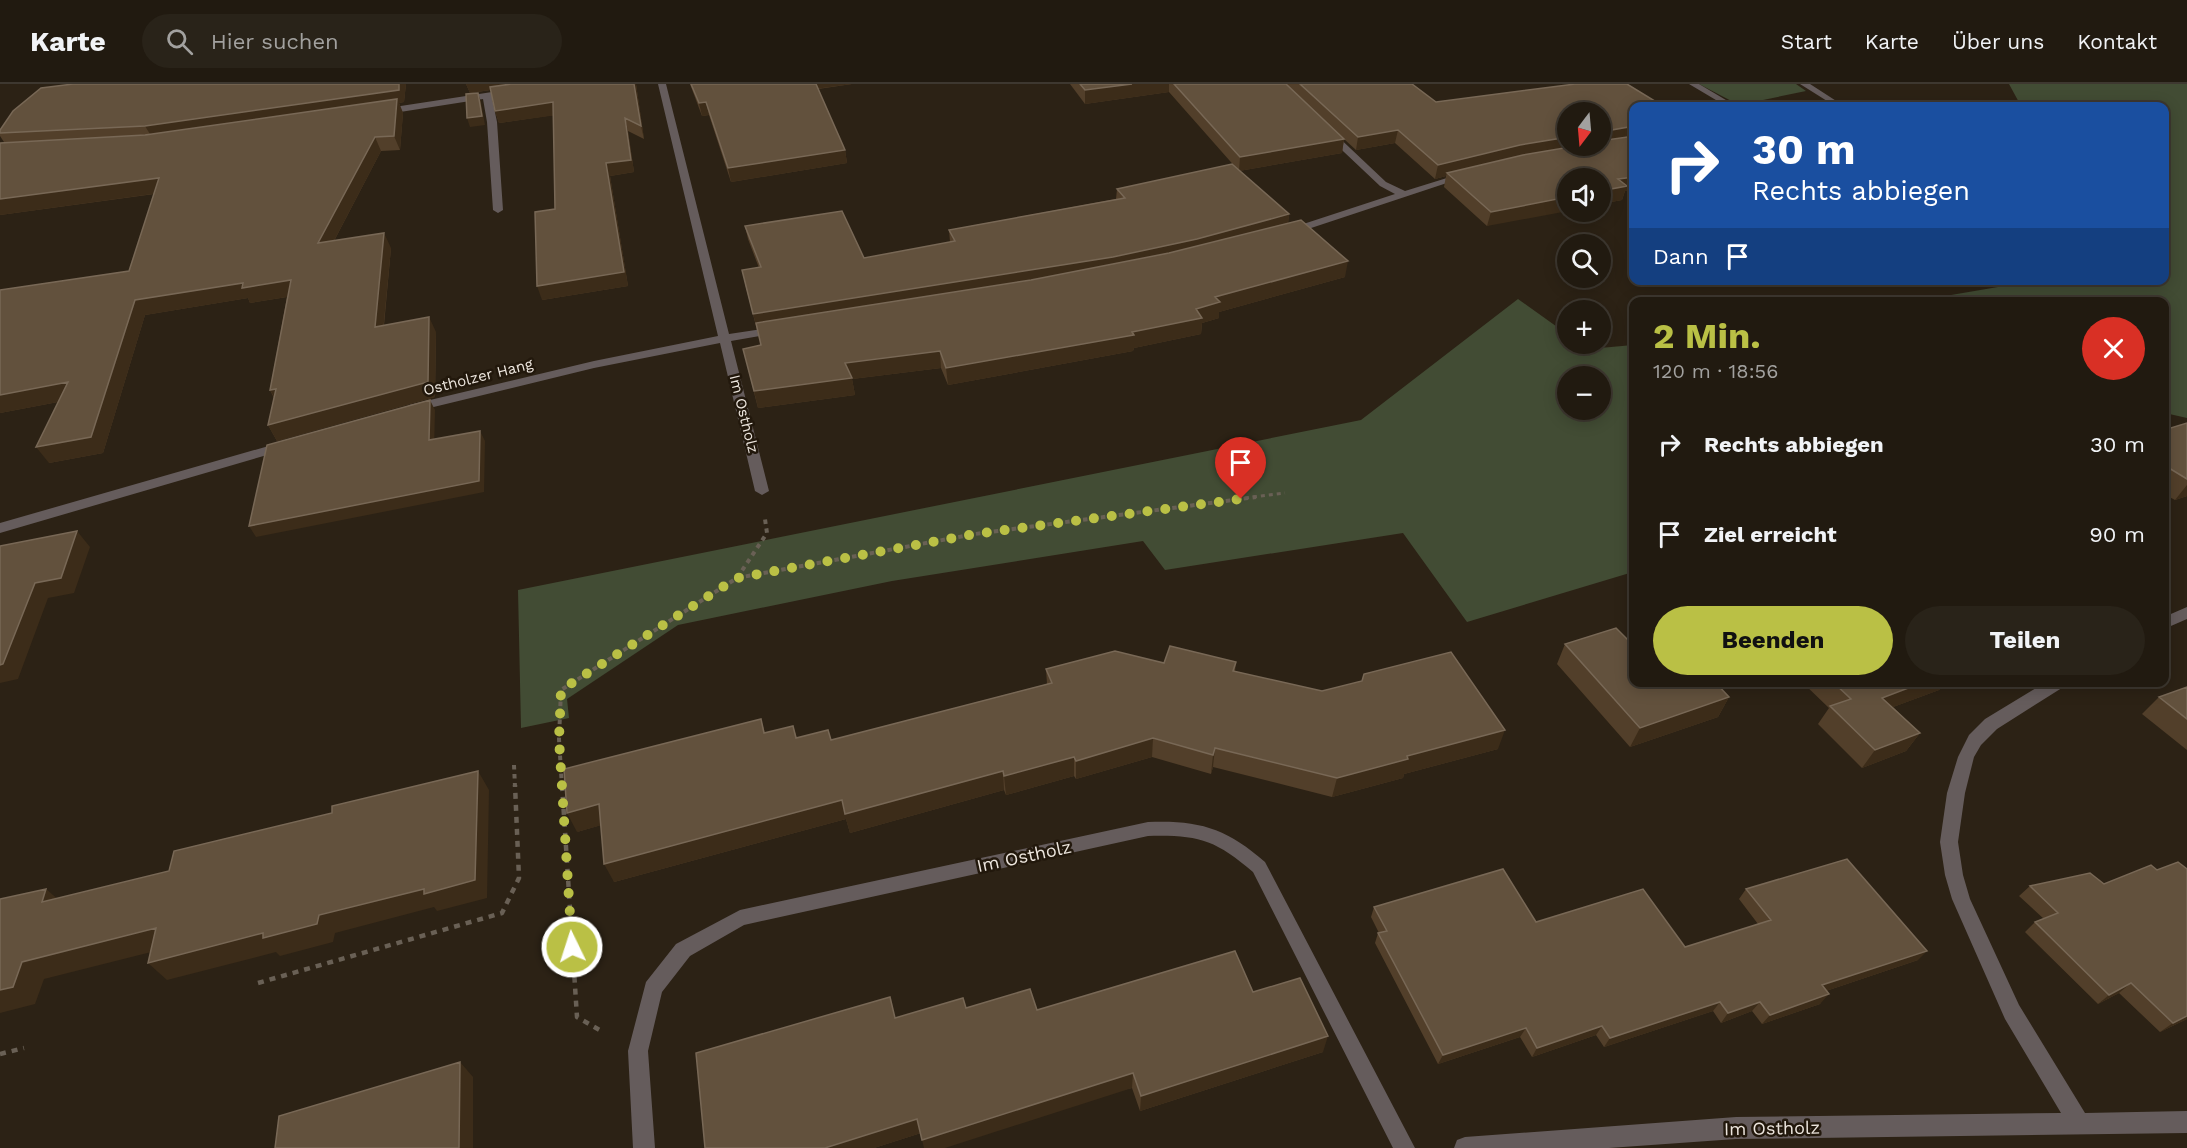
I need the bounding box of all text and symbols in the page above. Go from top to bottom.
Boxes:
search box [142,14,562,68]
text: Karte [30,25,106,58]
icon: search [163,25,196,58]
text: Hier suchen [211,29,339,54]
text: Start [1781,29,1832,54]
text: Karte [1865,29,1919,54]
text: Über uns [1952,29,2044,54]
text: Kontakt [2077,29,2157,54]
north arrow [1557,102,1611,156]
map controls [1557,102,1611,420]
text: 30 m [1752,125,1856,174]
icon: right [1653,126,1731,204]
button: sound [1557,168,1611,222]
text: Rechts abbiegen [1752,175,1970,207]
button: search [1557,234,1611,288]
icon: arrive [1721,240,1754,273]
text: Dann [1653,244,1709,269]
button: + [1557,300,1611,354]
text: 2 Min. [1653,315,1761,357]
button: close [2082,317,2145,380]
street label: Ostholzer Hang [421,355,535,399]
text: 120 m · 18:56 [1653,359,1778,383]
button: − [1557,366,1611,420]
street label: Im Ostholz [726,373,762,455]
icon: right [1653,428,1686,461]
text: Rechts abbiegen [1704,432,1884,457]
text: 30 m [2090,432,2145,457]
pin [1215,437,1266,499]
icon: arrive [1224,446,1257,479]
icon: arrive [1653,518,1686,551]
text: Ziel erreicht [1704,522,1837,547]
text: 90 m [2089,522,2145,547]
button: Beenden [1653,606,1893,675]
button: Teilen [1905,606,2145,675]
street label: Im Ostholz [975,836,1073,876]
position arrow [540,915,604,979]
street label: Im Ostholz [1724,1117,1820,1139]

